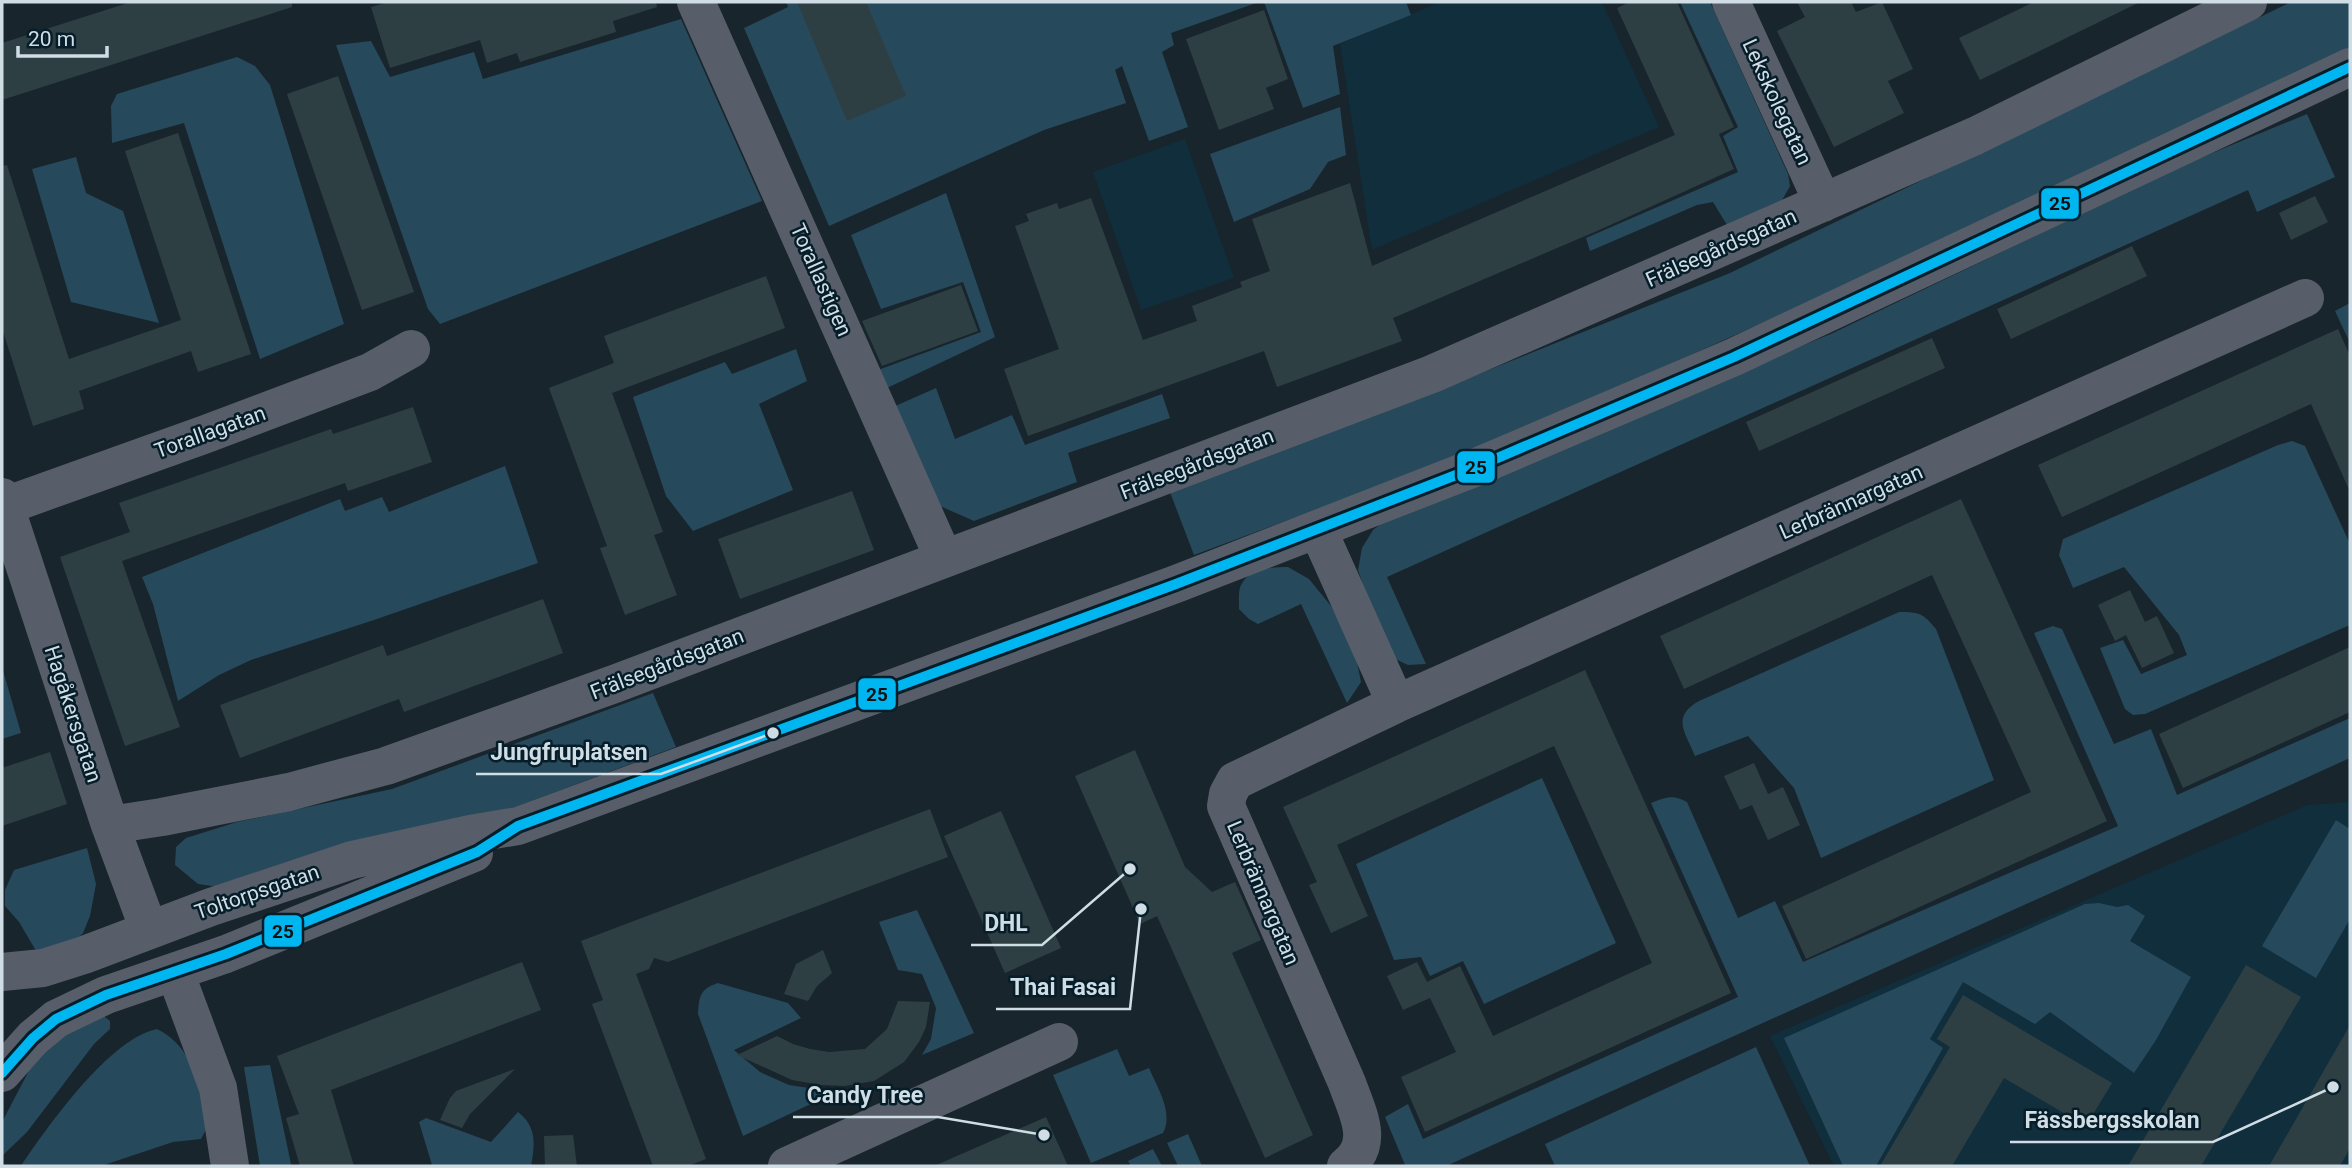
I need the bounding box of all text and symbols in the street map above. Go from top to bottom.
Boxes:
scale bar [18,14,107,58]
text: 20 m [28,27,75,51]
street label: Lekskolegatan [1737,35,1817,169]
line badge: 25 [2040,187,2080,220]
text: 25 [2049,192,2071,215]
street label: Frälsegårdsgatan [1642,204,1800,292]
street label: Torallastigen [786,220,856,340]
street label: Torallagatan [151,401,269,463]
street label: Frälsegårdsgatan [1117,424,1277,504]
line badge: 25 [1456,450,1496,484]
text: 25 [1465,456,1487,479]
street label: Lerbrännargatan [1776,460,1926,544]
street label: Frälsegårdsgatan [587,624,747,704]
street label: Hagåkersgatan [40,643,106,785]
line badge: 25 [857,677,897,711]
text: 25 [866,683,888,706]
callout: Jungfruplatsen [476,730,661,774]
text: Jungfruplatsen [490,739,648,766]
street label: Lerbrännargatan [1222,817,1304,969]
street label: Toltorpsgatan [192,859,322,925]
callout: DHL [971,901,1042,945]
text: DHL [984,910,1028,937]
line badge: 25 [263,914,303,948]
text: 25 [272,920,294,943]
callout: Thai Fasai [996,965,1130,1009]
text: Thai Fasai [1010,974,1116,1001]
callout: Candy Tree [793,1073,938,1117]
text: Candy Tree [807,1082,923,1109]
callout: Fässbergsskolan [2010,1098,2213,1142]
text: Fässbergsskolan [2024,1107,2200,1134]

